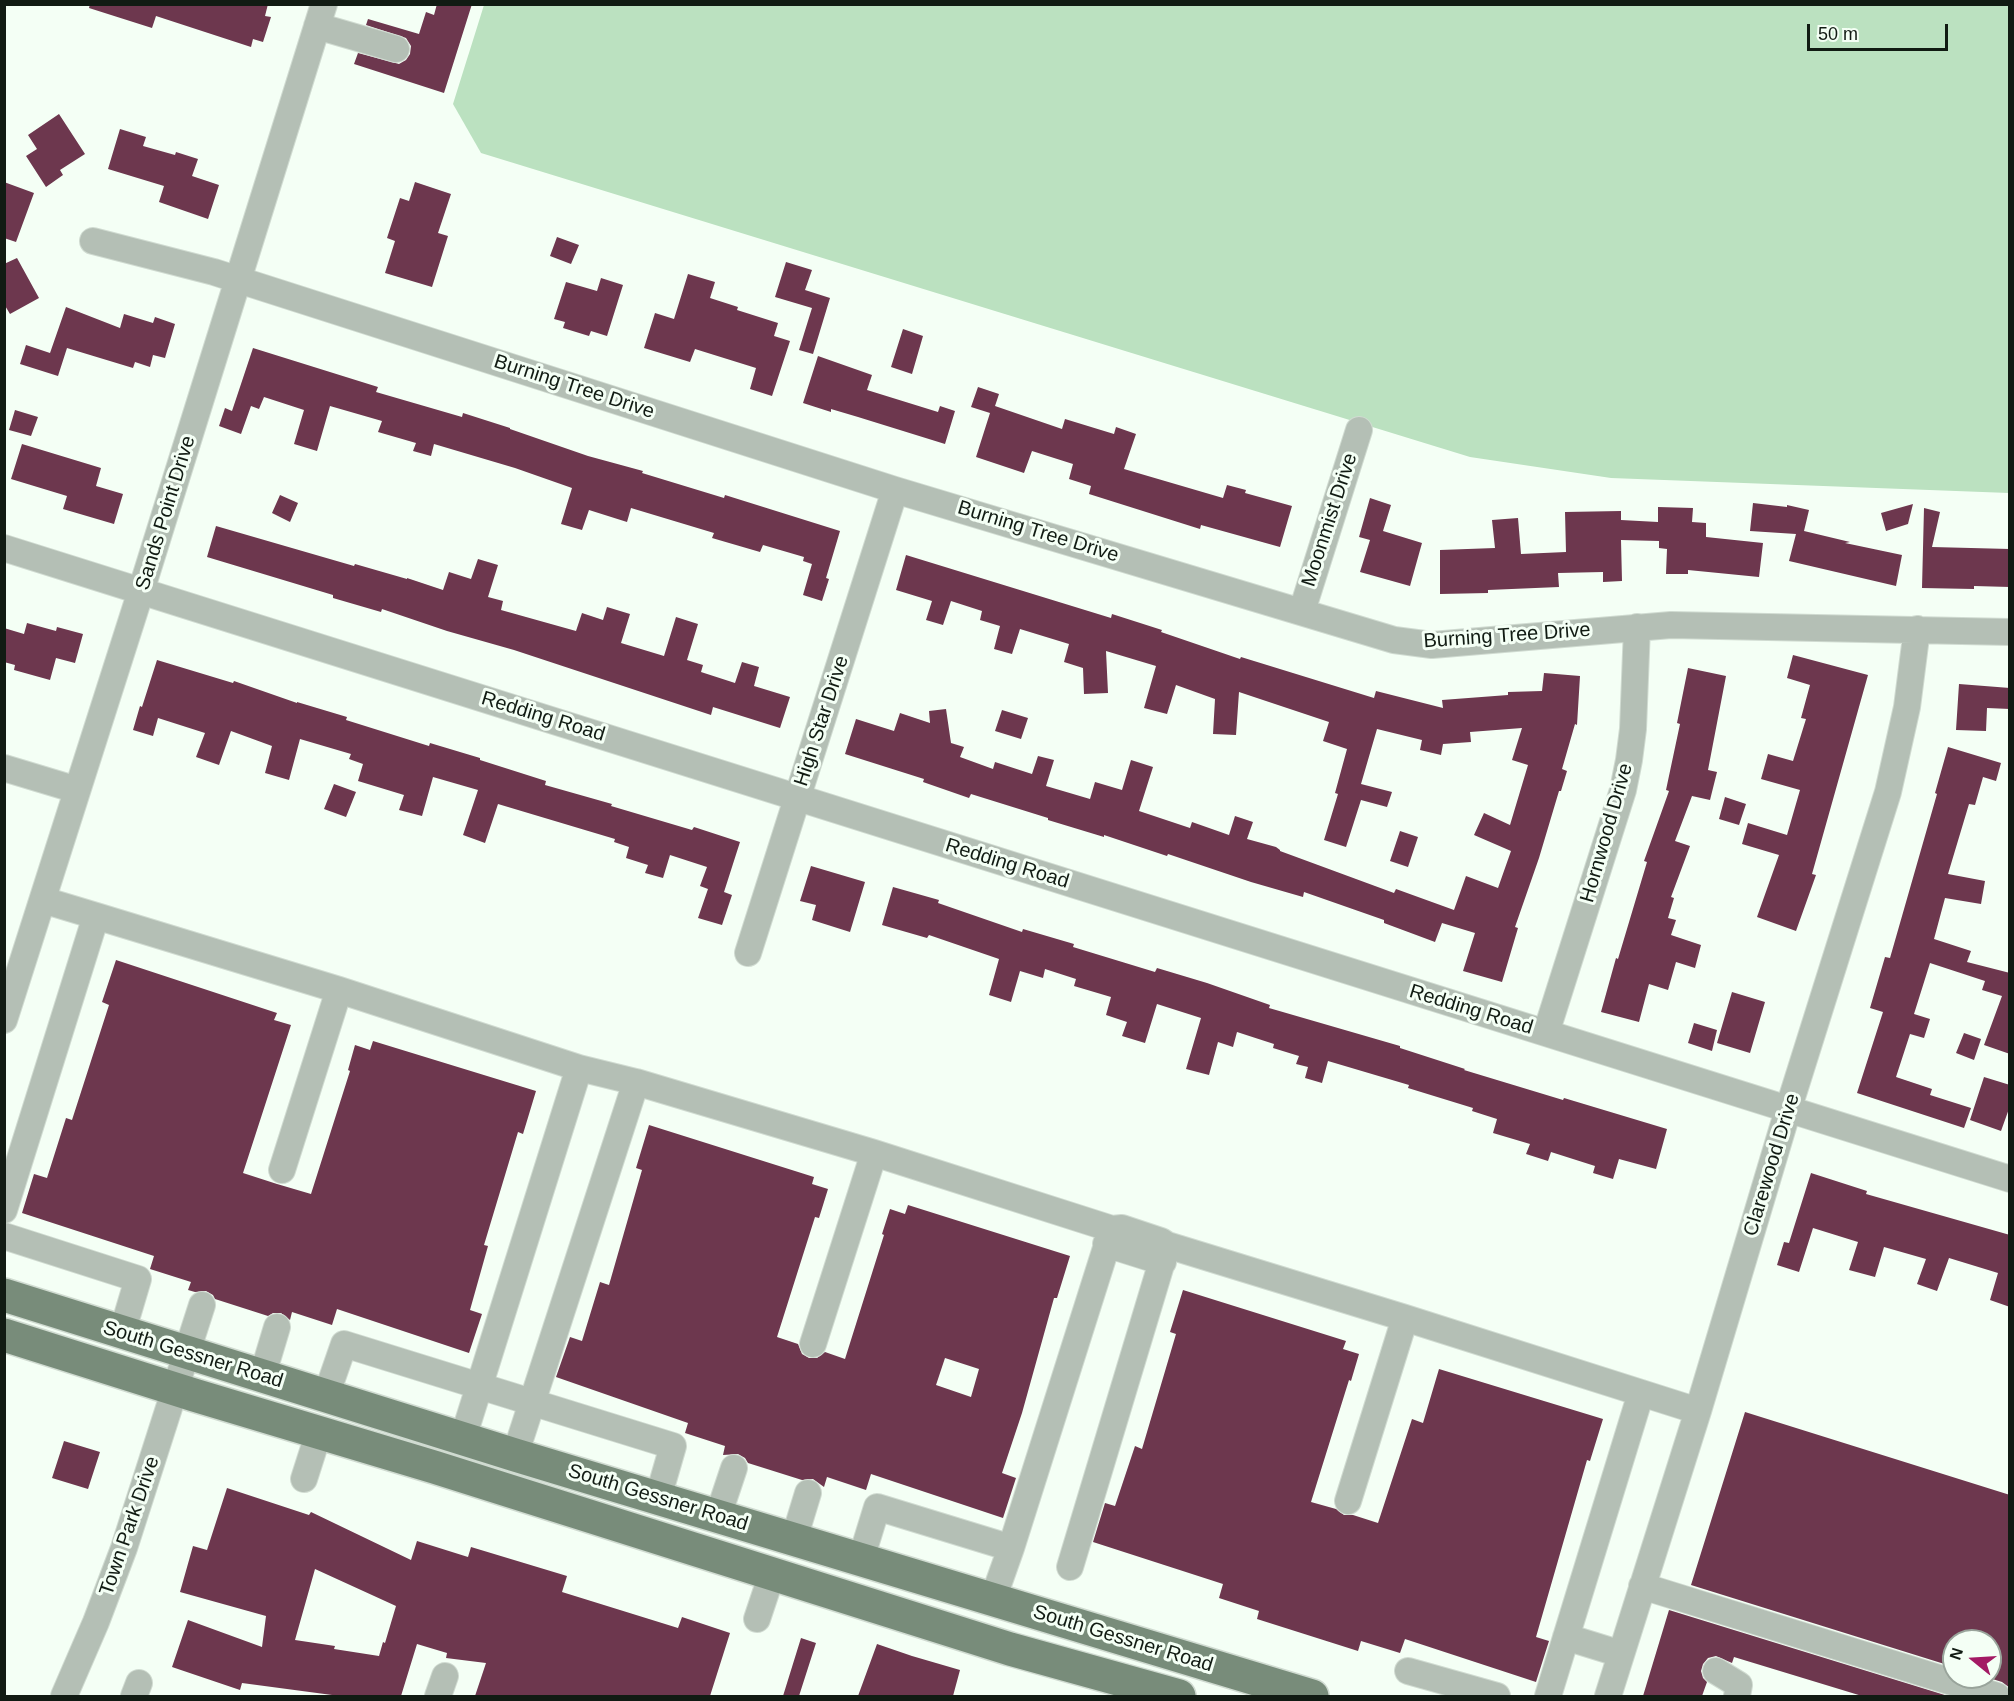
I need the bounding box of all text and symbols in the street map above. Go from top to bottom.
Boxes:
scale bar [1810,12,1951,50]
text: 50 m [1818,24,1858,44]
street label: Burning Tree Drive [491,350,657,424]
street label: Sands Point Drive [131,433,201,593]
street label: Moonmist Drive [1297,450,1363,590]
street label: Burning Tree Drive [955,496,1121,568]
street label: Burning Tree Drive [1423,618,1591,654]
street label: High Star Drive [790,653,854,789]
street label: Redding Road [478,687,608,747]
street label: Hornwood Drive [1576,761,1638,905]
street label: Redding Road [942,834,1072,894]
street label: Redding Road [1406,980,1536,1040]
street label: Clarewood Drive [1739,1091,1805,1239]
street label: South Gessner Road [100,1316,286,1394]
street label: Town Park Drive [95,1453,165,1599]
street label: South Gessner Road [565,1459,751,1537]
street label: South Gessner Road [1030,1600,1216,1678]
north arrow [1942,1629,2002,1689]
text: N [1946,1646,1966,1662]

